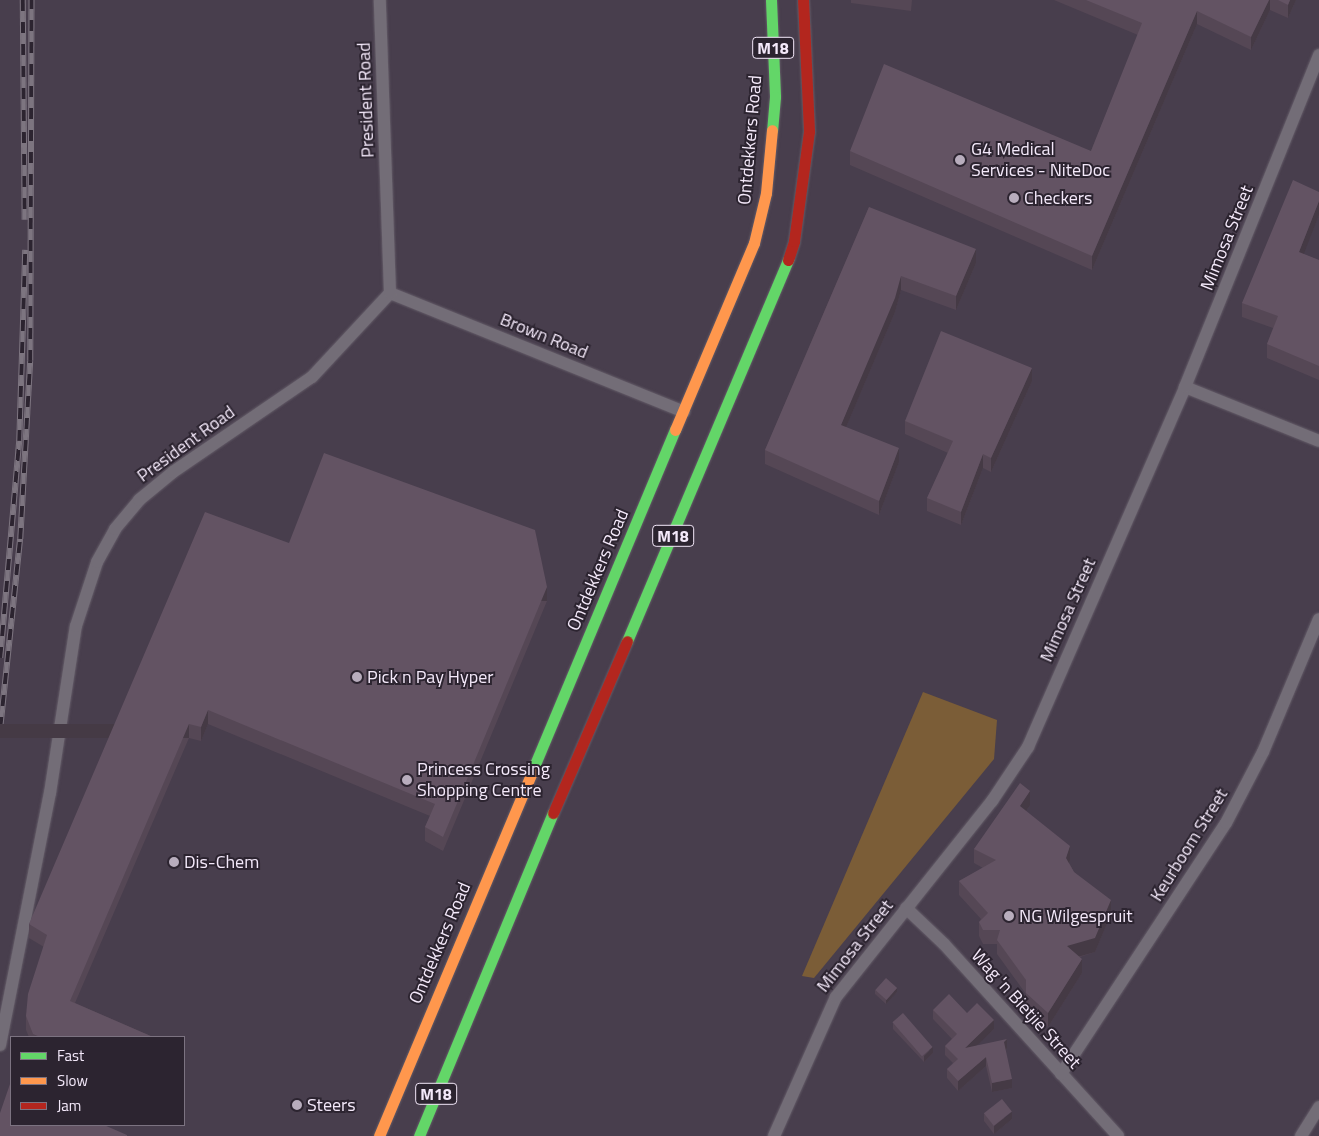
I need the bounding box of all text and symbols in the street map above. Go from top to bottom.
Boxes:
road number: M18 [752,34,794,62]
street label: President Road [353,42,379,158]
street label: Ontdekkers Road [734,74,766,206]
place label: G4 Medical Services - NiteDoc [971,139,1110,182]
marker: G4 Medical Services - NiteDoc [953,153,967,167]
street label: Mimosa Street [1196,182,1258,294]
place label: Checkers [1024,187,1092,209]
marker: Checkers [1008,192,1020,204]
street label: Brown Road [497,309,591,363]
street label: President Road [133,401,239,487]
street label: Ontdekkers Road [563,506,633,634]
road number: M18 [652,522,694,550]
street label: Mimosa Street [1035,555,1101,665]
place label: Pick n Pay Hyper [367,666,493,688]
marker: Pick n Pay Hyper [351,671,363,683]
place label: Princess Crossing Shopping Centre [417,759,550,802]
marker: Princess Crossing Shopping Centre [401,774,413,786]
street label: Keurboom Street [1146,785,1232,905]
place label: Dis-Chem [184,851,259,873]
marker: Dis-Chem [168,856,180,868]
street label: Ontdekkers Road [405,879,475,1007]
street label: Mimosa Street [812,895,898,997]
place label: NG Wilgespruit [1019,905,1133,927]
marker: NG Wilgespruit [1003,910,1015,922]
street label: Wag 'n Bietjie Street [967,945,1085,1073]
legend [10,1036,185,1126]
text: Fast [57,1044,84,1067]
text: Slow [57,1069,88,1092]
road number: M18 [415,1080,457,1108]
text: Jam [57,1094,81,1117]
place label: Steers [307,1094,356,1116]
marker: Steers [291,1099,303,1111]

